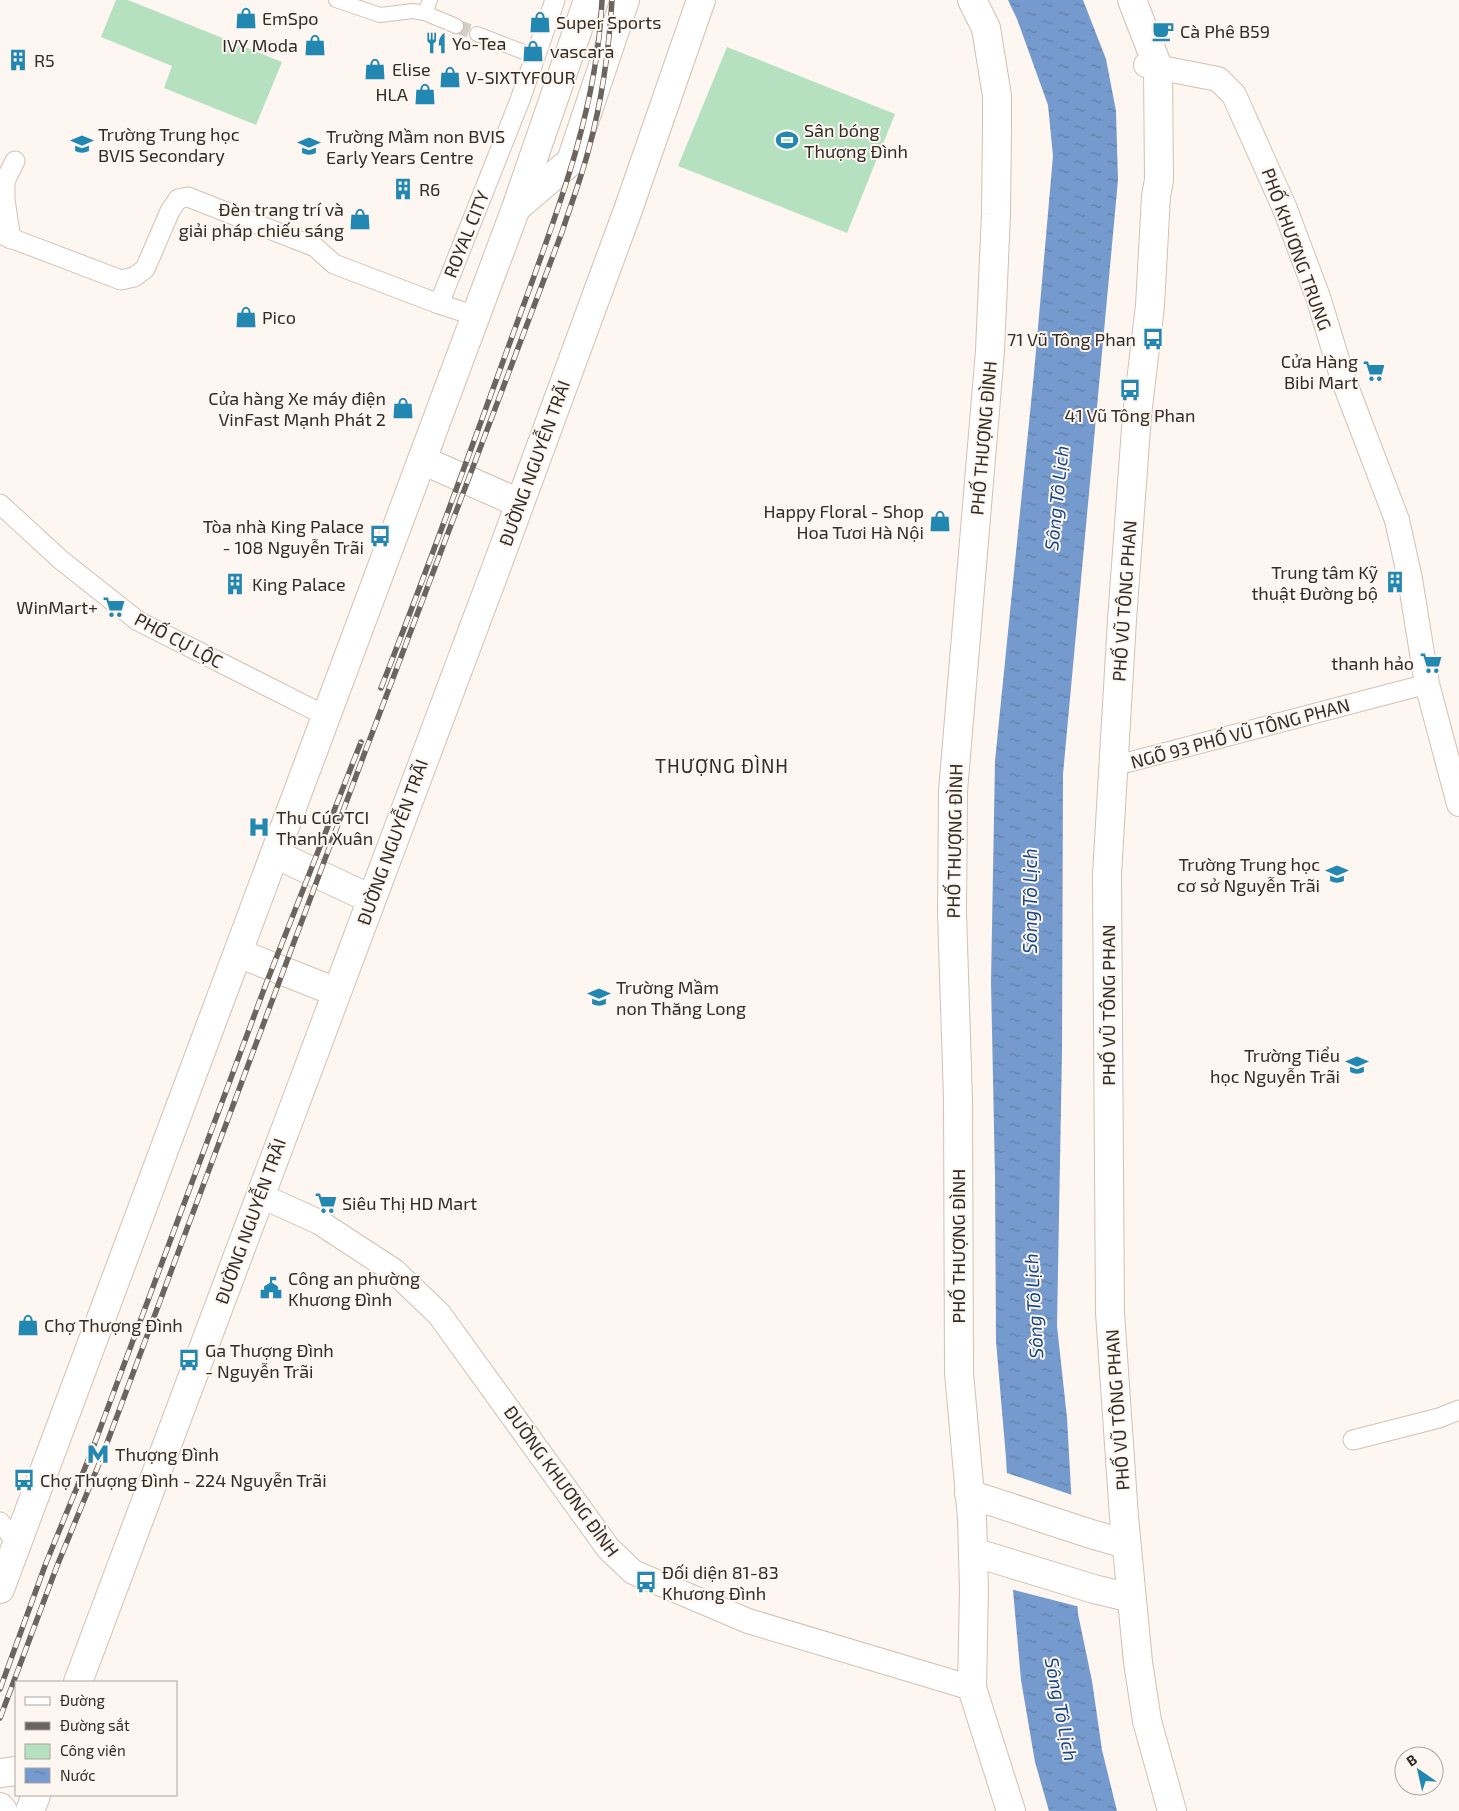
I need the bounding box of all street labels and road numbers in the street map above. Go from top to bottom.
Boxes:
street label: PHỐ KHƯƠNG TRUNG [1257,165,1337,333]
street label: ROYAL CITY [439,187,494,281]
street label: PHỐ THƯỢNG ĐÌNH [965,360,1001,516]
street label: ĐƯỜNG NGUYỄN TRÃI [493,377,574,549]
street label: PHỐ VŨ TÔNG PHAN [1107,520,1141,682]
street label: PHỐ CỰ LỘC [131,608,227,672]
street label: NGÕ 93 PHỐ VŨ TÔNG PHAN [1128,693,1352,773]
street label: ĐƯỜNG NGUYỄN TRÃI [351,756,432,928]
street label: PHỐ THƯỢNG ĐÌNH [942,763,966,919]
street label: PHỐ VŨ TÔNG PHAN [1097,924,1119,1086]
street label: ĐƯỜNG NGUYỄN TRÃI [209,1135,290,1307]
street label: PHỐ THƯỢNG ĐÌNH [947,1169,969,1323]
street label: PHỐ VŨ TÔNG PHAN [1100,1329,1134,1491]
street label: ĐƯỜNG KHƯƠNG ĐÌNH [500,1401,624,1561]

